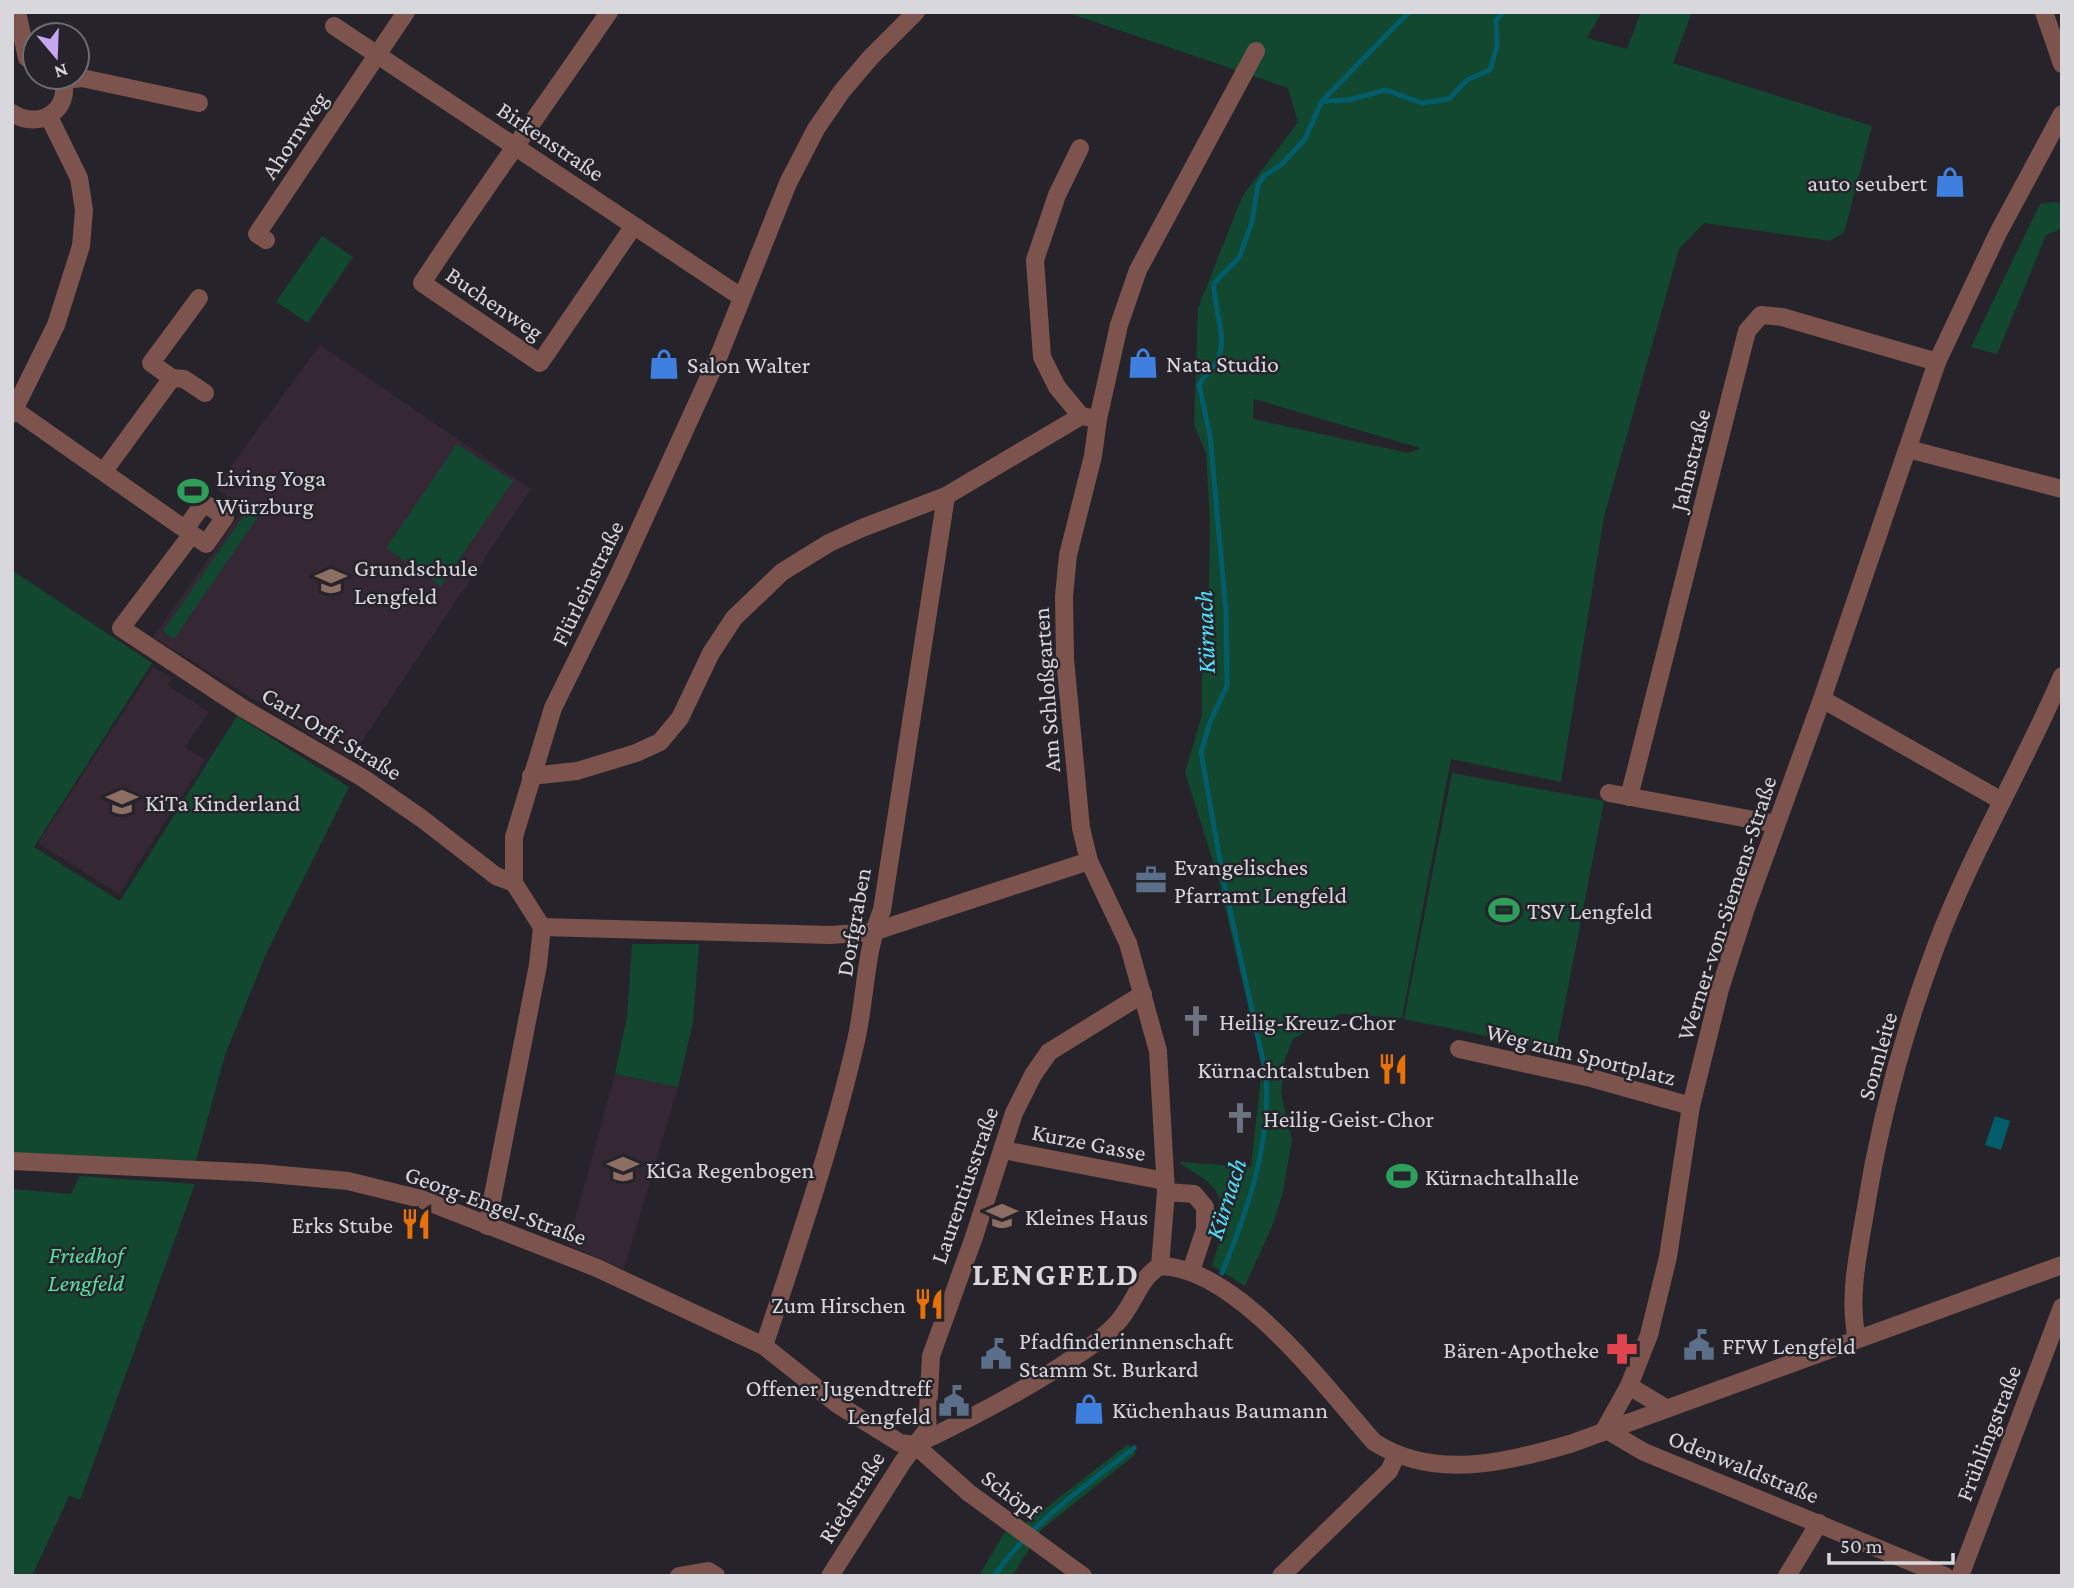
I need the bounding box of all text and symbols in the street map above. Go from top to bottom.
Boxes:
north arrow [21,21,91,91]
text: N [52,60,71,84]
street label: Ahornweg [255,86,333,184]
street label: Birkenstraße [492,95,610,187]
shop icon: auto seubert [1933,165,1967,199]
place label: auto seubert [1807,169,1928,196]
street label: Buchenweg [441,261,549,346]
shop icon: Nata Studio [1126,346,1160,380]
shop icon: Salon Walter [647,347,681,381]
place label: Nata Studio [1166,350,1279,377]
place label: Salon Walter [687,351,811,378]
street label: Jahnstraße [1664,406,1716,516]
place label: Living Yoga Würzburg [216,464,326,519]
sports icon: Living Yoga Würzburg [176,474,210,508]
street label: Flürleinstraße [545,516,629,650]
place label: Grundschule Lengfeld [354,554,478,609]
school or university icon: Grundschule Lengfeld [314,564,348,598]
water label: Kürnach [1189,590,1221,674]
street label: Am Schloßgarten [1027,607,1065,773]
street label: Carl-Orff-Straße [257,681,407,785]
street label: Werner-von-Siemens-Straße [1670,772,1782,1044]
school or university icon: KiTa Kinderland [105,785,139,819]
place label: KiTa Kinderland [145,789,301,816]
place label: Evangelisches Pfarramt Lengfeld [1174,853,1348,908]
office icon: Evangelisches Pfarramt Lengfeld [1134,863,1168,897]
street label: Dorfgraben [830,865,876,978]
sports icon: TSV Lengfeld [1487,893,1521,927]
place label: TSV Lengfeld [1527,897,1653,924]
church icon: Heilig-Kreuz-Chor [1179,1004,1213,1038]
place label: Heilig-Kreuz-Chor [1219,1008,1396,1035]
street label: Sonnleite [1852,1009,1902,1103]
street label: Weg zum Sportplatz [1483,1017,1679,1091]
restaurant icon: Kürnachtalstuben [1376,1052,1410,1086]
place label: Kürnachtalstuben [1198,1056,1370,1083]
church icon: Heilig-Geist-Chor [1223,1101,1257,1135]
street label: Laurentiusstraße [925,1103,1003,1267]
place label: Heilig-Geist-Chor [1263,1105,1435,1132]
street label: Kurze Gasse [1030,1118,1148,1166]
school or university icon: KiGa Regenbogen [606,1152,640,1186]
water label: Kürnach [1199,1155,1253,1243]
place label: KiGa Regenbogen [646,1156,815,1183]
sports icon: Kürnachtalhalle [1385,1159,1419,1193]
street label: Georg-Engel-Straße [402,1160,590,1250]
place label: Kürnachtalhalle [1425,1163,1579,1190]
school or university icon: Kleines Haus [985,1199,1019,1233]
place label: Kleines Haus [1025,1203,1148,1230]
restaurant icon: Erks Stube [399,1207,433,1241]
place label: Erks Stube [292,1211,393,1238]
park label: Friedhof Lengfeld [48,1241,127,1296]
district label: LENGFELD [972,1256,1140,1292]
restaurant icon: Zum Hirschen [912,1287,946,1321]
place label: Zum Hirschen [771,1291,906,1318]
place label: Pfadfinderinnenschaft Stamm St. Burkard [1019,1327,1234,1382]
public building icon: FFW Lengfeld [1682,1328,1716,1362]
pharmacy icon: Bären-Apotheke [1605,1332,1639,1366]
place label: FFW Lengfeld [1722,1332,1856,1359]
place label: Bären-Apotheke [1443,1336,1599,1363]
public building icon: Pfadfinderinnenschaft Stamm St. Burkard [979,1337,1013,1371]
street label: Frühlingstraße [1950,1361,2026,1505]
place label: Offener Jugendtreff Lengfeld [746,1374,933,1429]
public building icon: Offener Jugendtreff Lengfeld [937,1384,971,1418]
shop icon: Küchenhaus Baumann [1072,1392,1106,1426]
place label: Küchenhaus Baumann [1112,1396,1328,1423]
street label: Odenwaldstraße [1665,1423,1823,1509]
street label: Riedstraße [812,1446,890,1548]
street label: Schöpf [977,1463,1047,1526]
scale bar [1829,1522,1953,1566]
text: 50 m [1840,1534,1883,1558]

